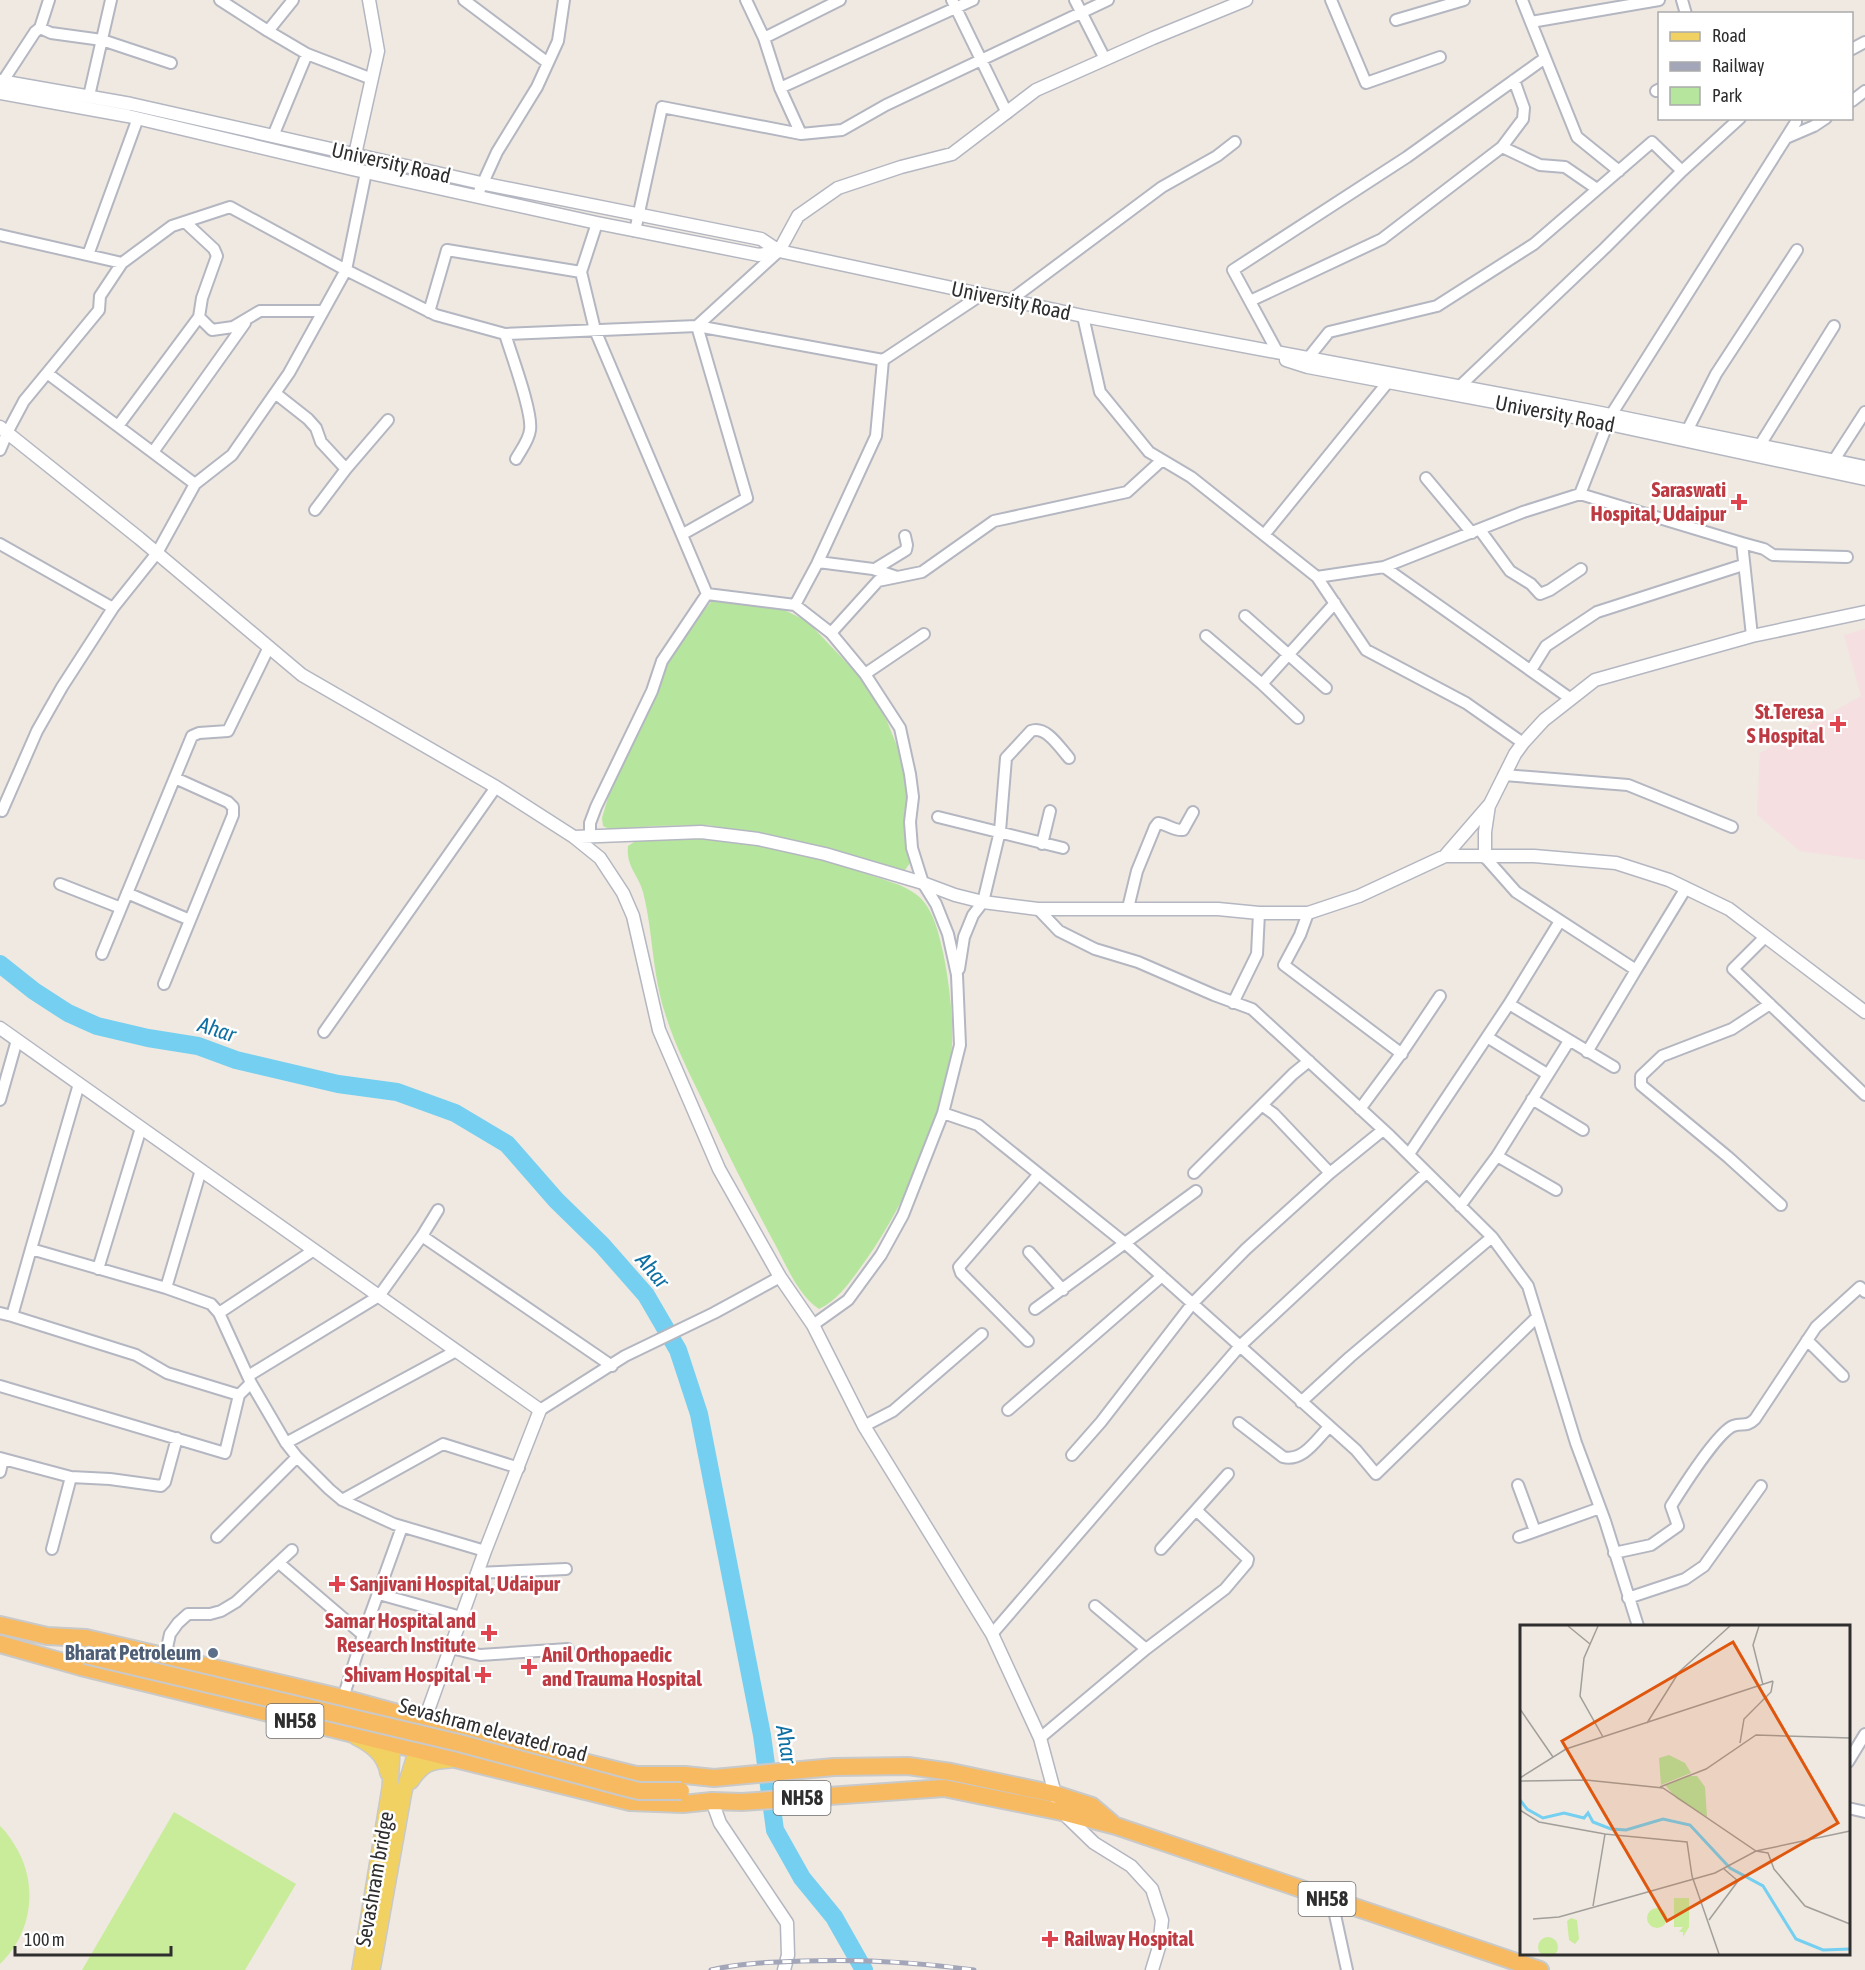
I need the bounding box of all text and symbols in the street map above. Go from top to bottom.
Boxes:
legend [1658,12,1853,120]
text: Road [1712,25,1746,46]
text: Railway [1712,55,1764,76]
text: Park [1712,85,1742,106]
street label: University Road [329,137,453,187]
street label: University Road [949,276,1073,324]
street label: University Road [1493,390,1617,436]
place label: Saraswati Hospital, Udaipur [1591,477,1727,525]
marker: Saraswati Hospital, Udaipur [1730,493,1748,511]
place label: St.Teresa S Hospital [1747,699,1824,747]
marker: St.Teresa S Hospital [1829,715,1847,733]
water label: Ahar [194,1010,241,1048]
water label: Ahar [630,1246,676,1294]
place label: Sanjivani Hospital, Udaipur [350,1571,561,1595]
marker: Sanjivani Hospital, Udaipur [328,1575,346,1593]
place label: Samar Hospital and Research Institute [325,1608,476,1656]
marker: Samar Hospital and Research Institute [480,1624,498,1642]
inset map [1520,1625,1850,1955]
place label: Bharat Petroleum [65,1640,201,1664]
place label: Anil Orthopaedic and Trauma Hospital [541,1642,702,1690]
marker: Bharat Petroleum [206,1646,220,1660]
marker: Anil Orthopaedic and Trauma Hospital [520,1658,538,1676]
place label: Shivam Hospital [344,1662,470,1686]
marker: Shivam Hospital [474,1666,492,1684]
street label: Sevashram elevated road [397,1692,590,1766]
road number: NH58 [266,1704,324,1738]
water label: Ahar [771,1722,803,1766]
road number: NH58 [774,1781,830,1815]
street label: Sevashram bridge [350,1809,398,1948]
road number: NH58 [1298,1882,1356,1916]
scale bar [15,1919,171,1957]
place label: Railway Hospital [1064,1926,1194,1950]
text: 100 m [24,1929,65,1950]
marker: Railway Hospital [1041,1930,1059,1948]

